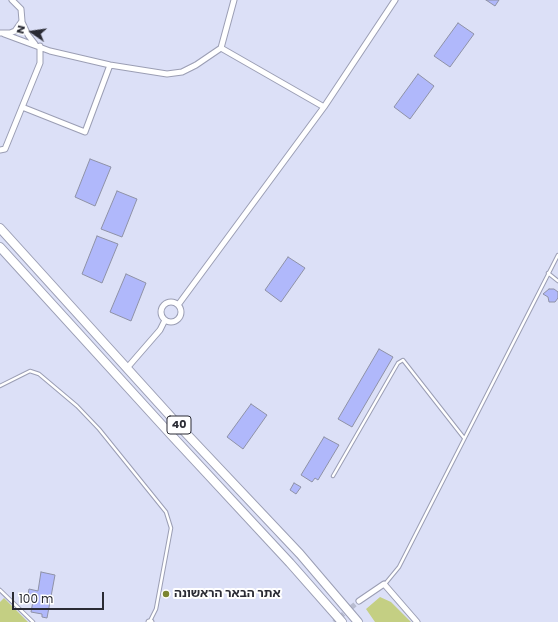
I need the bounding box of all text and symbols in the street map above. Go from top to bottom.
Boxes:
north arrow [12,12,52,52]
text: N [12,23,29,35]
road number: 40 [167,416,191,434]
scale bar [14,584,106,610]
place label: אתר הבאר הראשונה [174,587,281,601]
marker: אתר הבאר הראשונה [161,589,171,599]
text: 100 m [19,590,53,607]

